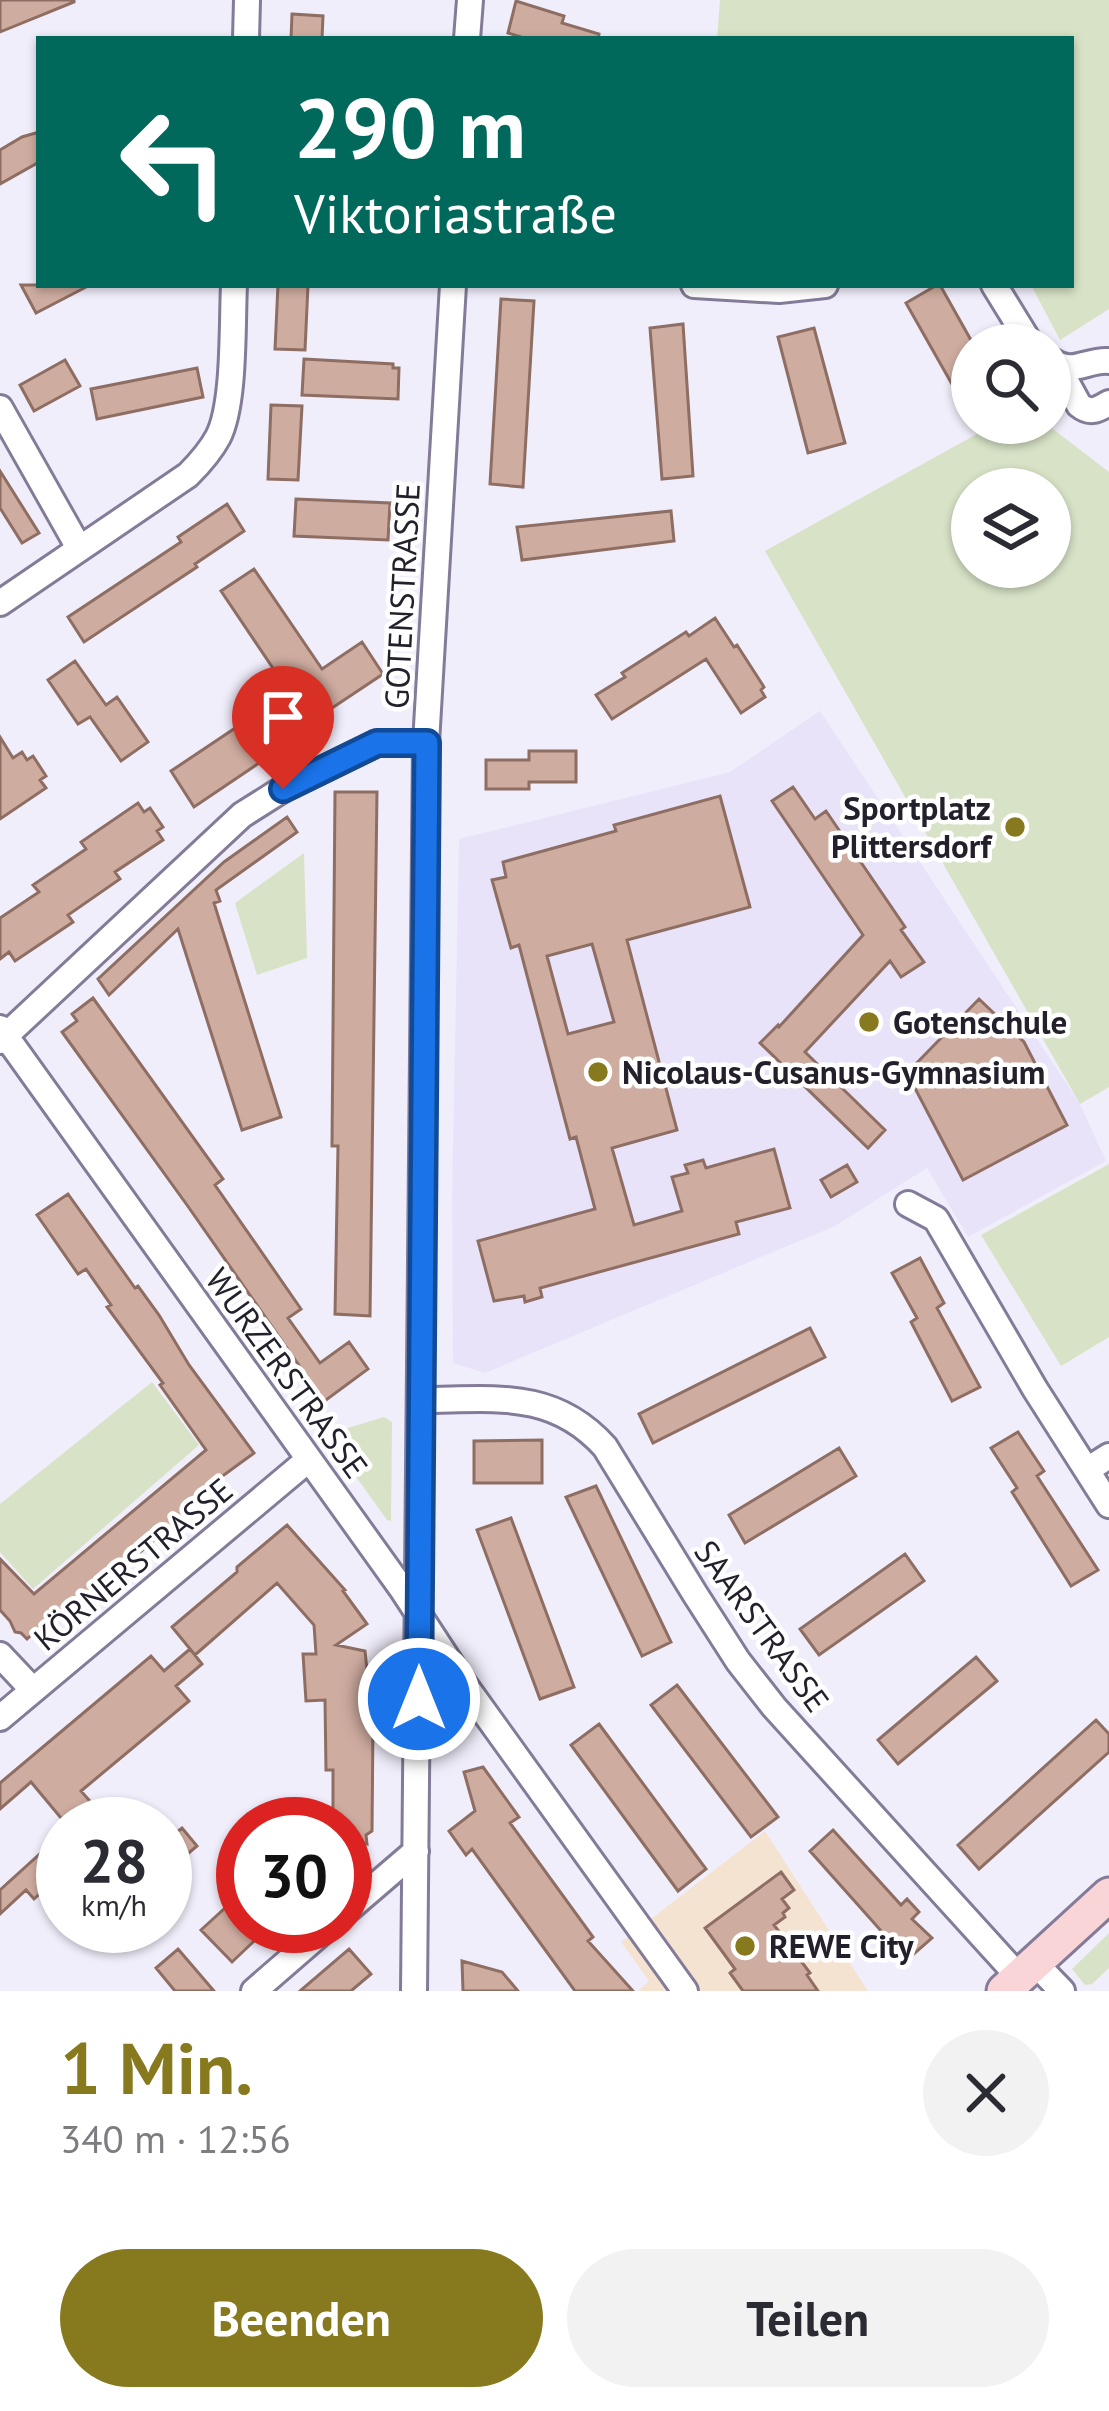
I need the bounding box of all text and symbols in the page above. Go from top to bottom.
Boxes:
text: 290 m [294,72,526,181]
icon: left [96,84,252,240]
text: Viktoriastraße [294,178,617,248]
map controls [951,324,1071,588]
button: search [951,324,1071,444]
button: layers [951,468,1071,588]
street label: GOTENSTRASSE [374,482,429,710]
pin [232,666,334,789]
icon: arrive [250,684,316,750]
place label: Sportplatz Plittersdorf [831,786,993,867]
marker: Sportplatz Plittersdorf [1002,814,1028,840]
place label: Gotenschule [893,1000,1067,1043]
marker: Gotenschule [856,1009,882,1035]
place label: Nicolaus-Cusanus-Gymnasium [622,1050,1045,1093]
marker: Nicolaus-Cusanus-Gymnasium [585,1059,611,1085]
street label: WURZERSTRASSE [197,1259,378,1486]
street label: KÖRNERSTRASSE [24,1468,241,1659]
street label: SAARSTRASSE [686,1531,839,1720]
position arrow [356,1636,482,1762]
speed limit sign: 30 [216,1797,372,1953]
text: 28 [80,1821,148,1899]
text: km/h [81,1885,147,1924]
place label: REWE City [769,1924,915,1967]
marker: REWE City [732,1933,758,1959]
text: 1 Min. [60,2021,253,2114]
button: close [923,2030,1049,2156]
text: 340 m · 12:56 [60,2113,291,2164]
button: Beenden [60,2249,543,2387]
button: Teilen [567,2249,1049,2387]

